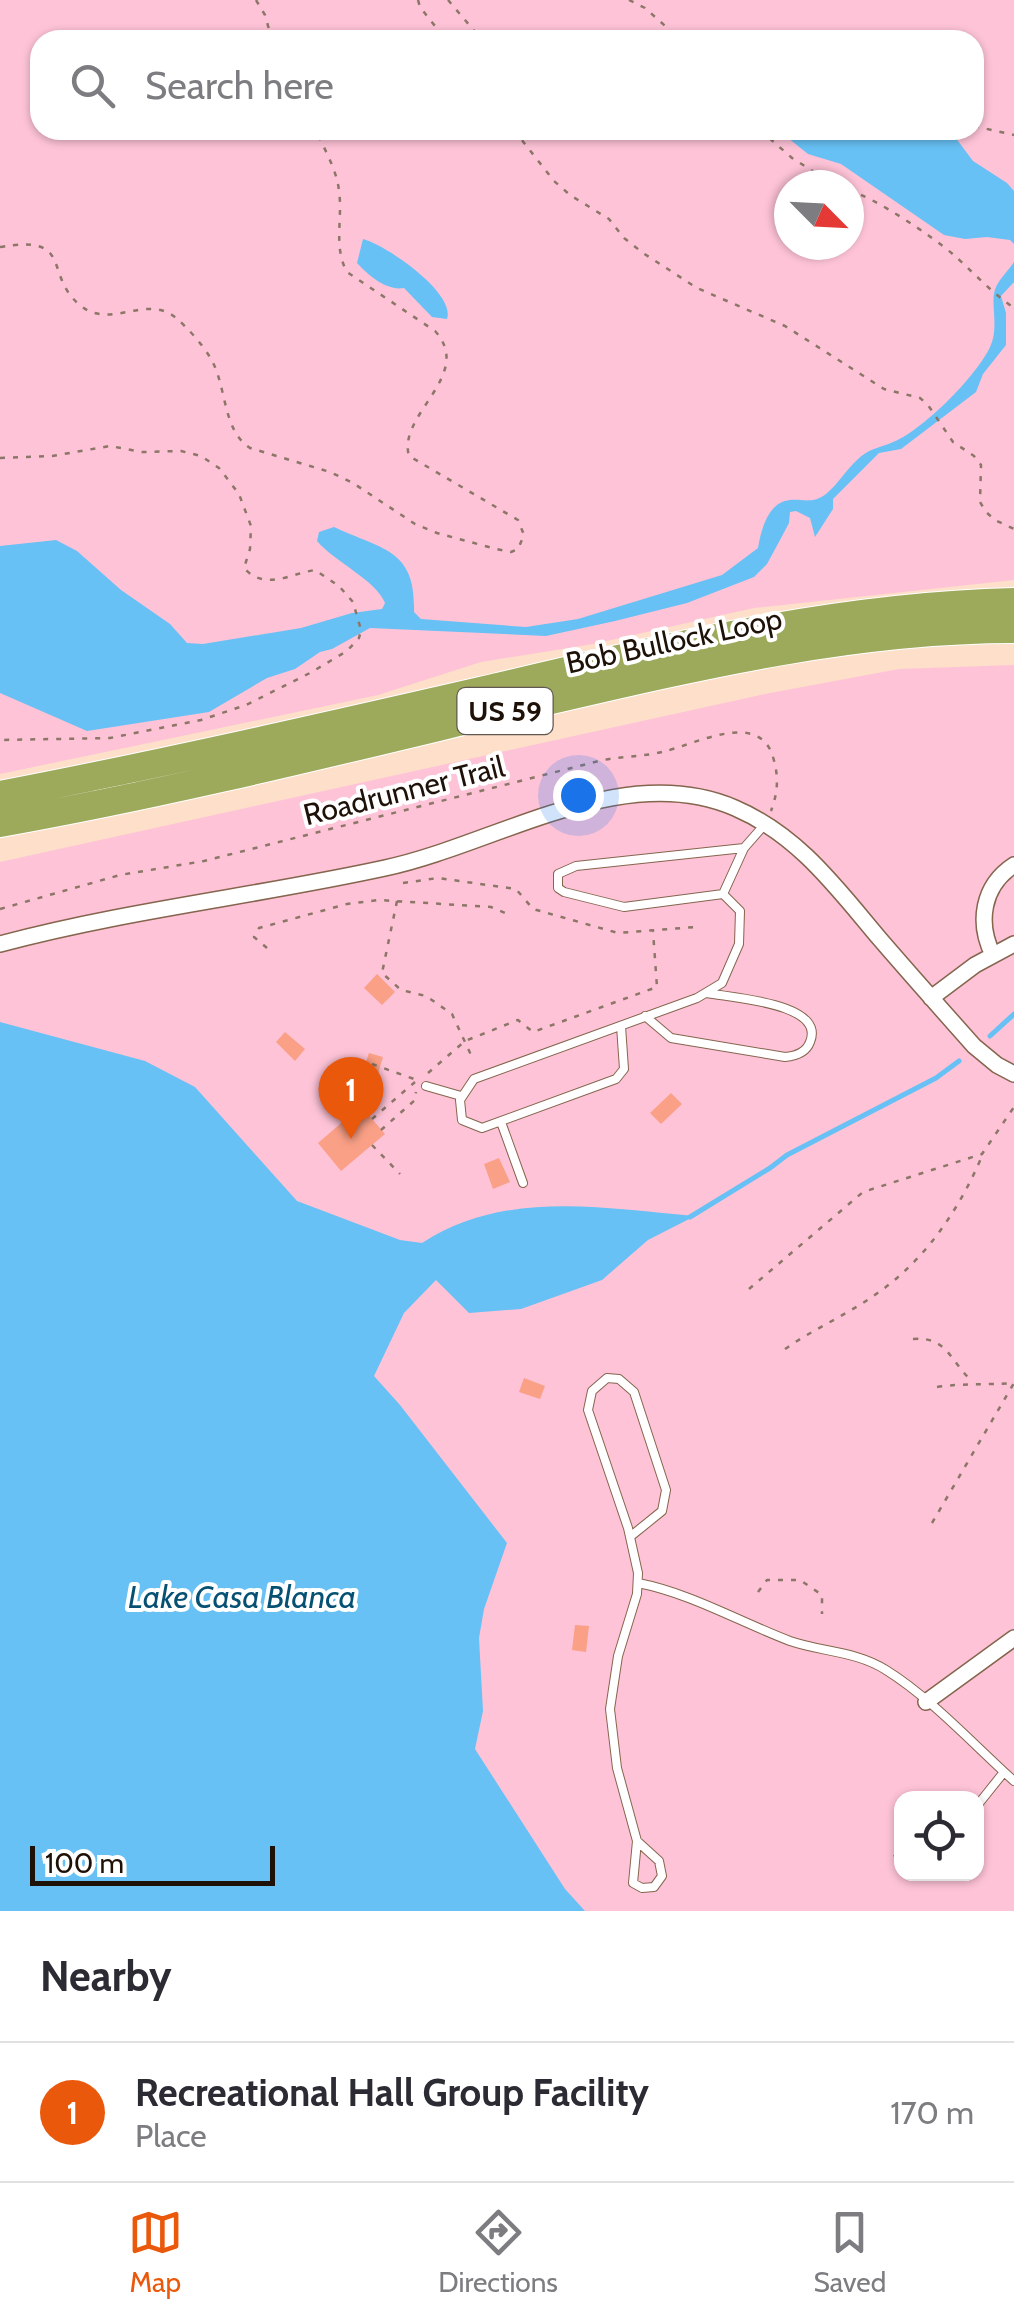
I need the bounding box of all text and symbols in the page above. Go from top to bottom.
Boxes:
search box [30,30,984,140]
icon: search [65,58,120,113]
text: Search here [145,62,334,109]
north arrow [774,170,864,260]
street label: Bob Bullock Loop [562,600,785,681]
road number: US 59 [458,688,552,734]
street label: Roadrunner Trail [300,748,508,833]
your location [553,770,604,821]
pin: 1 [318,1056,384,1139]
water label: Lake Casa Blanca [128,1577,356,1616]
map controls [894,1791,984,1881]
button: locate [894,1791,984,1881]
scale bar [30,1841,275,1886]
text: 100 m [45,1846,124,1880]
text: Nearby [40,1950,172,2002]
text: Recreational Hall Group Facility [135,2069,649,2116]
text: 1 [67,2093,78,2132]
text: 170 m [890,2093,974,2132]
text: Place [135,2116,207,2155]
tab: Map [128,2205,183,2299]
tab: Directions [438,2205,558,2299]
tab: Saved [814,2205,886,2299]

